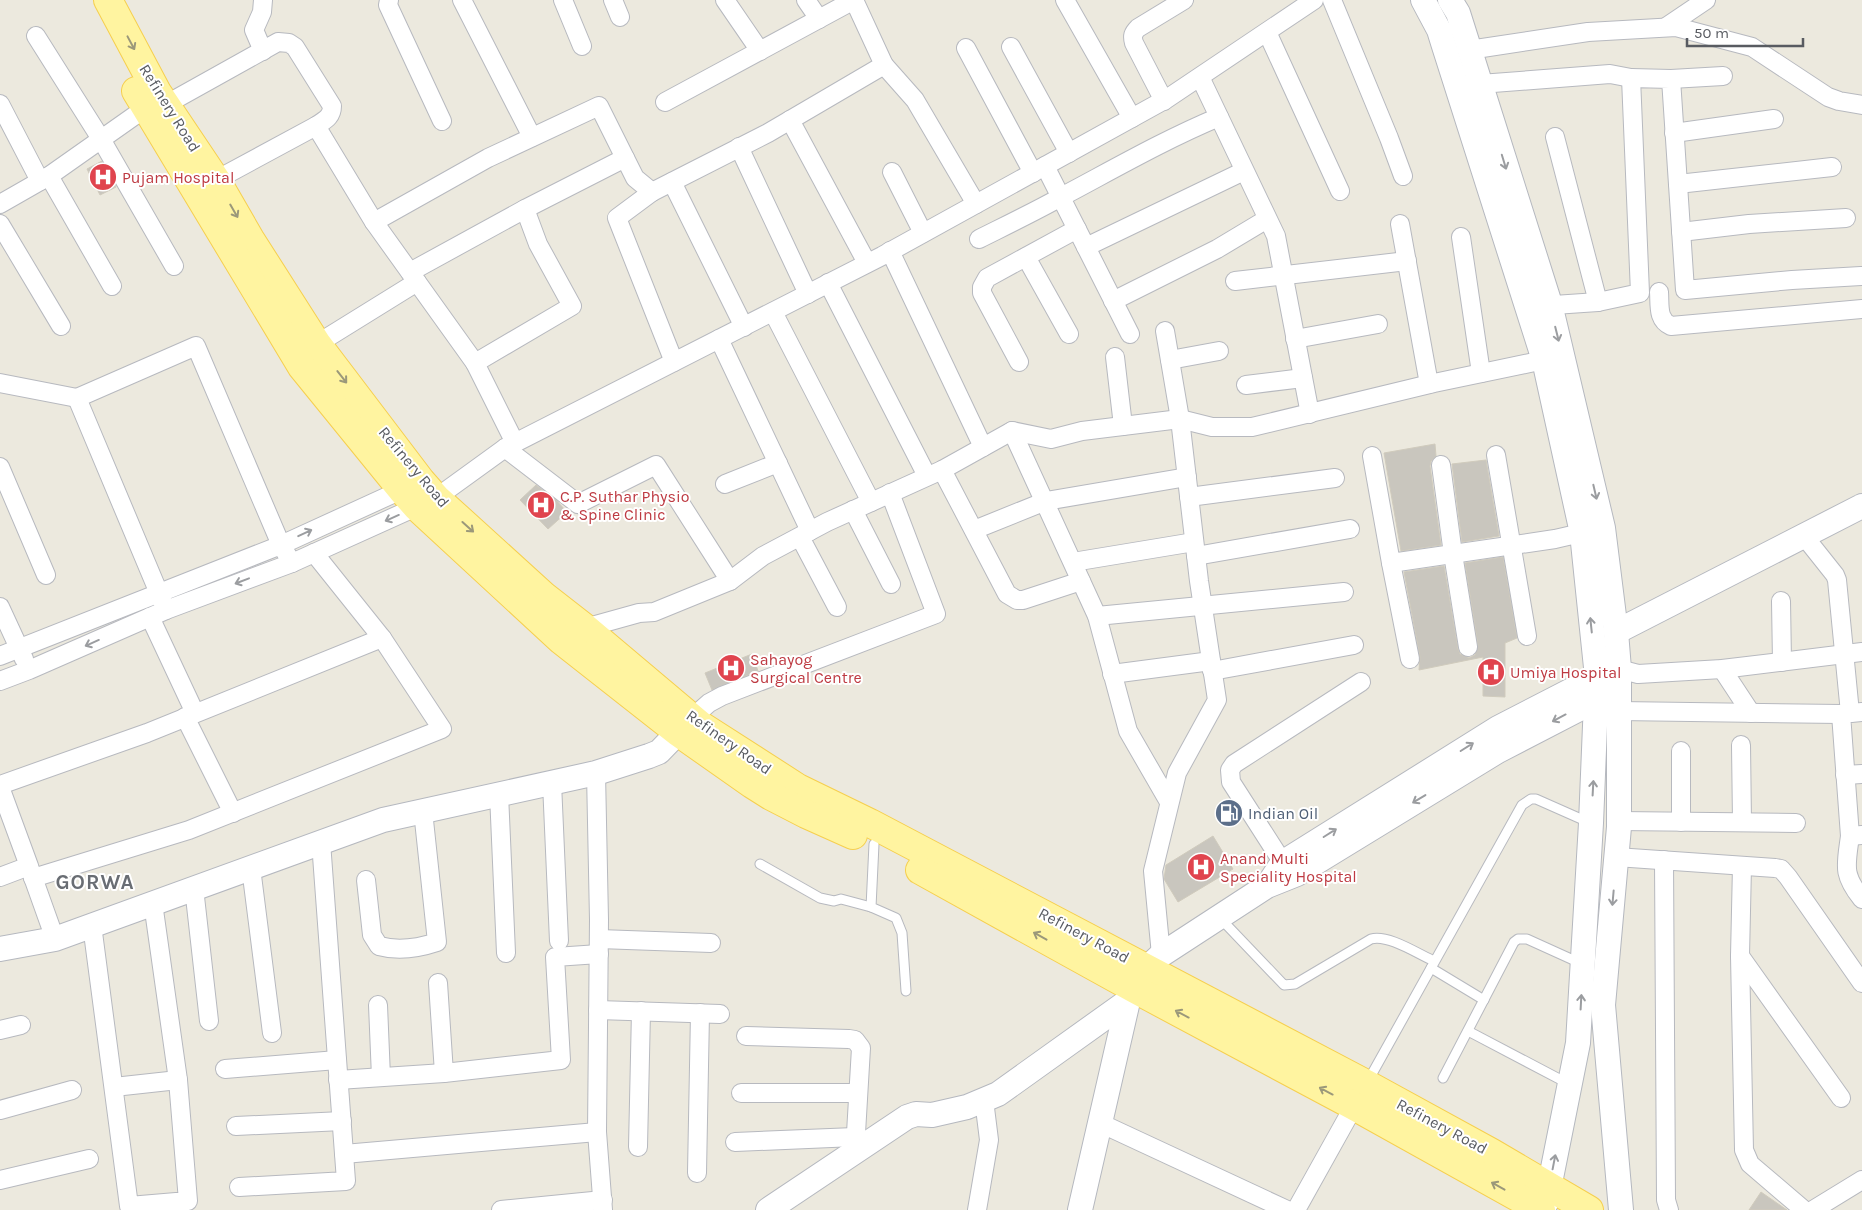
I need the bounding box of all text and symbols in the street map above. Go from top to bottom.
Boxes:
scale bar [1687,15,1803,47]
text: 50 m [1694,24,1729,42]
one-way arrow [127,35,136,50]
street label: Refinery Road [135,61,205,155]
one-way arrow [1500,154,1510,170]
hospital icon: Pujam Hospital [88,162,118,192]
place label: Pujam Hospital [122,168,234,187]
one-way arrow [229,204,239,218]
one-way arrow [1553,326,1563,342]
one-way arrow [336,370,347,383]
street label: Refinery Road [375,423,453,511]
one-way arrow [1591,484,1600,500]
place label: C.P. Suthar Physio & Spine Clinic [560,487,689,524]
hospital icon: C.P. Suthar Physio & Spine Clinic [526,490,556,520]
one-way arrow [385,514,400,524]
one-way arrow [462,522,475,533]
one-way arrow [297,528,312,538]
one-way arrow [235,577,250,586]
one-way arrow [1587,618,1596,634]
one-way arrow [85,639,100,649]
place label: Sahayog Surgical Centre [750,650,862,687]
hospital icon: Sahayog Surgical Centre [716,653,746,683]
hospital icon: Umiya Hospital [1476,657,1506,687]
place label: Umiya Hospital [1510,663,1622,682]
street label: Refinery Road [683,706,775,778]
one-way arrow [1553,714,1567,724]
one-way arrow [1460,741,1474,751]
one-way arrow [1588,780,1597,796]
one-way arrow [1412,795,1426,805]
fuel station icon: Indian Oil [1214,798,1244,828]
place label: Indian Oil [1248,804,1318,823]
one-way arrow [1322,828,1336,838]
place label: Anand Multi Speciality Hospital [1220,849,1357,886]
hospital icon: Anand Multi Speciality Hospital [1186,852,1216,882]
district label: GORWA [55,870,135,894]
one-way arrow [1608,889,1617,905]
street label: Refinery Road [1035,903,1133,967]
one-way arrow [1032,931,1047,941]
one-way arrow [1576,995,1585,1011]
one-way arrow [1175,1009,1190,1019]
one-way arrow [1318,1086,1333,1096]
street label: Refinery Road [1393,1094,1491,1158]
one-way arrow [1549,1155,1559,1171]
one-way arrow [1491,1181,1506,1191]

